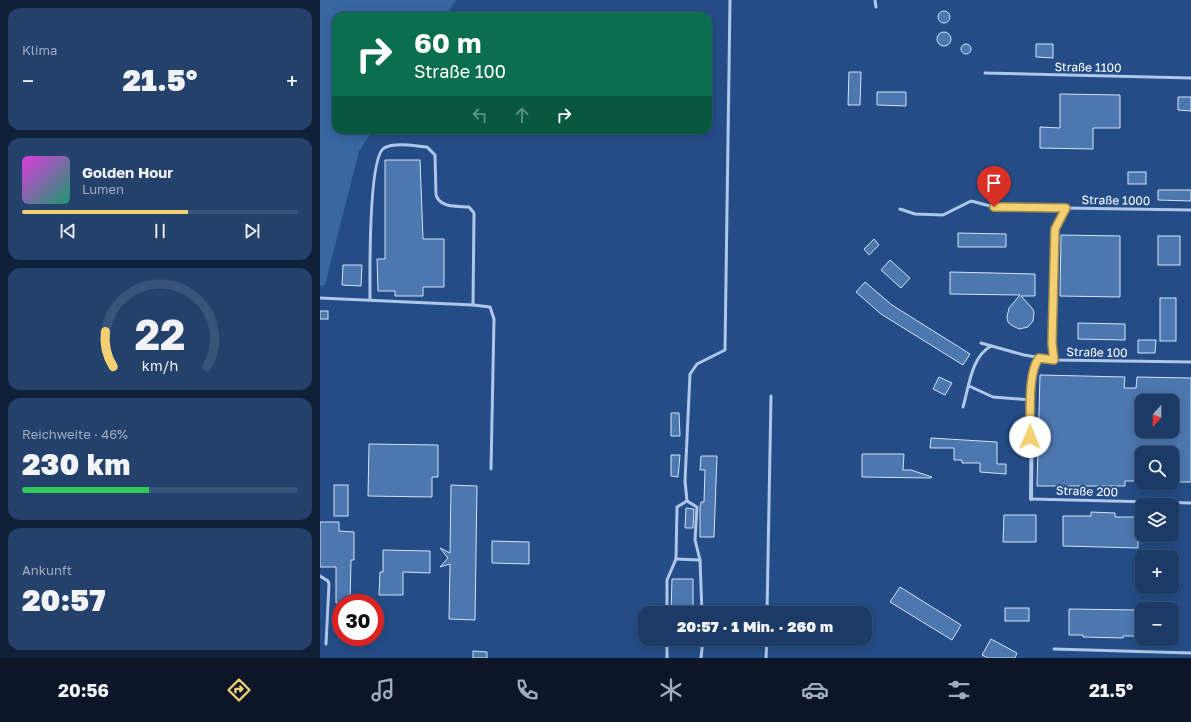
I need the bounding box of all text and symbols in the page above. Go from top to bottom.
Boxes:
text: 60 m [414,26,481,59]
icon: right [348,28,400,80]
text: Klima [22,42,57,58]
street label: Straße 1100 [1054,59,1122,75]
text: Straße 100 [414,60,506,82]
text: 21.5° [123,62,197,98]
text: − [22,67,34,94]
text: + [286,67,298,94]
icon: left [469,104,491,126]
icon: ahead [511,104,533,126]
icon: right [553,104,575,126]
text: Golden Hour [82,163,173,181]
pin [977,166,1011,207]
icon: arrive [983,172,1005,194]
text: Lumen [82,181,124,197]
street label: Straße 1000 [1082,192,1150,208]
icon: previous [57,220,79,242]
icon: pause [149,220,171,242]
icon: next [241,220,263,242]
text: 22 [135,309,185,359]
street label: Straße 100 [1066,344,1128,360]
text: km/h [142,357,178,374]
north arrow [1135,394,1179,438]
map controls [1135,394,1179,646]
position arrow [1009,416,1051,458]
text: Reichweite · 46% [22,426,128,442]
text: 230 km [22,446,130,482]
button: search [1135,446,1179,490]
street label: Straße 200 [1056,482,1118,500]
button: layers [1135,498,1179,542]
button: + [1135,550,1179,594]
text: Ankunft [22,562,72,578]
text: 20:57 [22,582,106,618]
speed limit sign: 30 [332,594,384,646]
button: − [1135,602,1179,646]
text: 20:57 · 1 Min. · 260 m [677,617,833,635]
icon: directions [225,676,253,704]
icon: music [369,676,397,704]
icon: phone [513,676,541,704]
icon: climate [657,676,685,704]
icon: car [801,676,829,704]
icon: filters [945,676,973,704]
text: 20:56 [58,679,109,701]
text: 21.5° [1089,679,1133,701]

